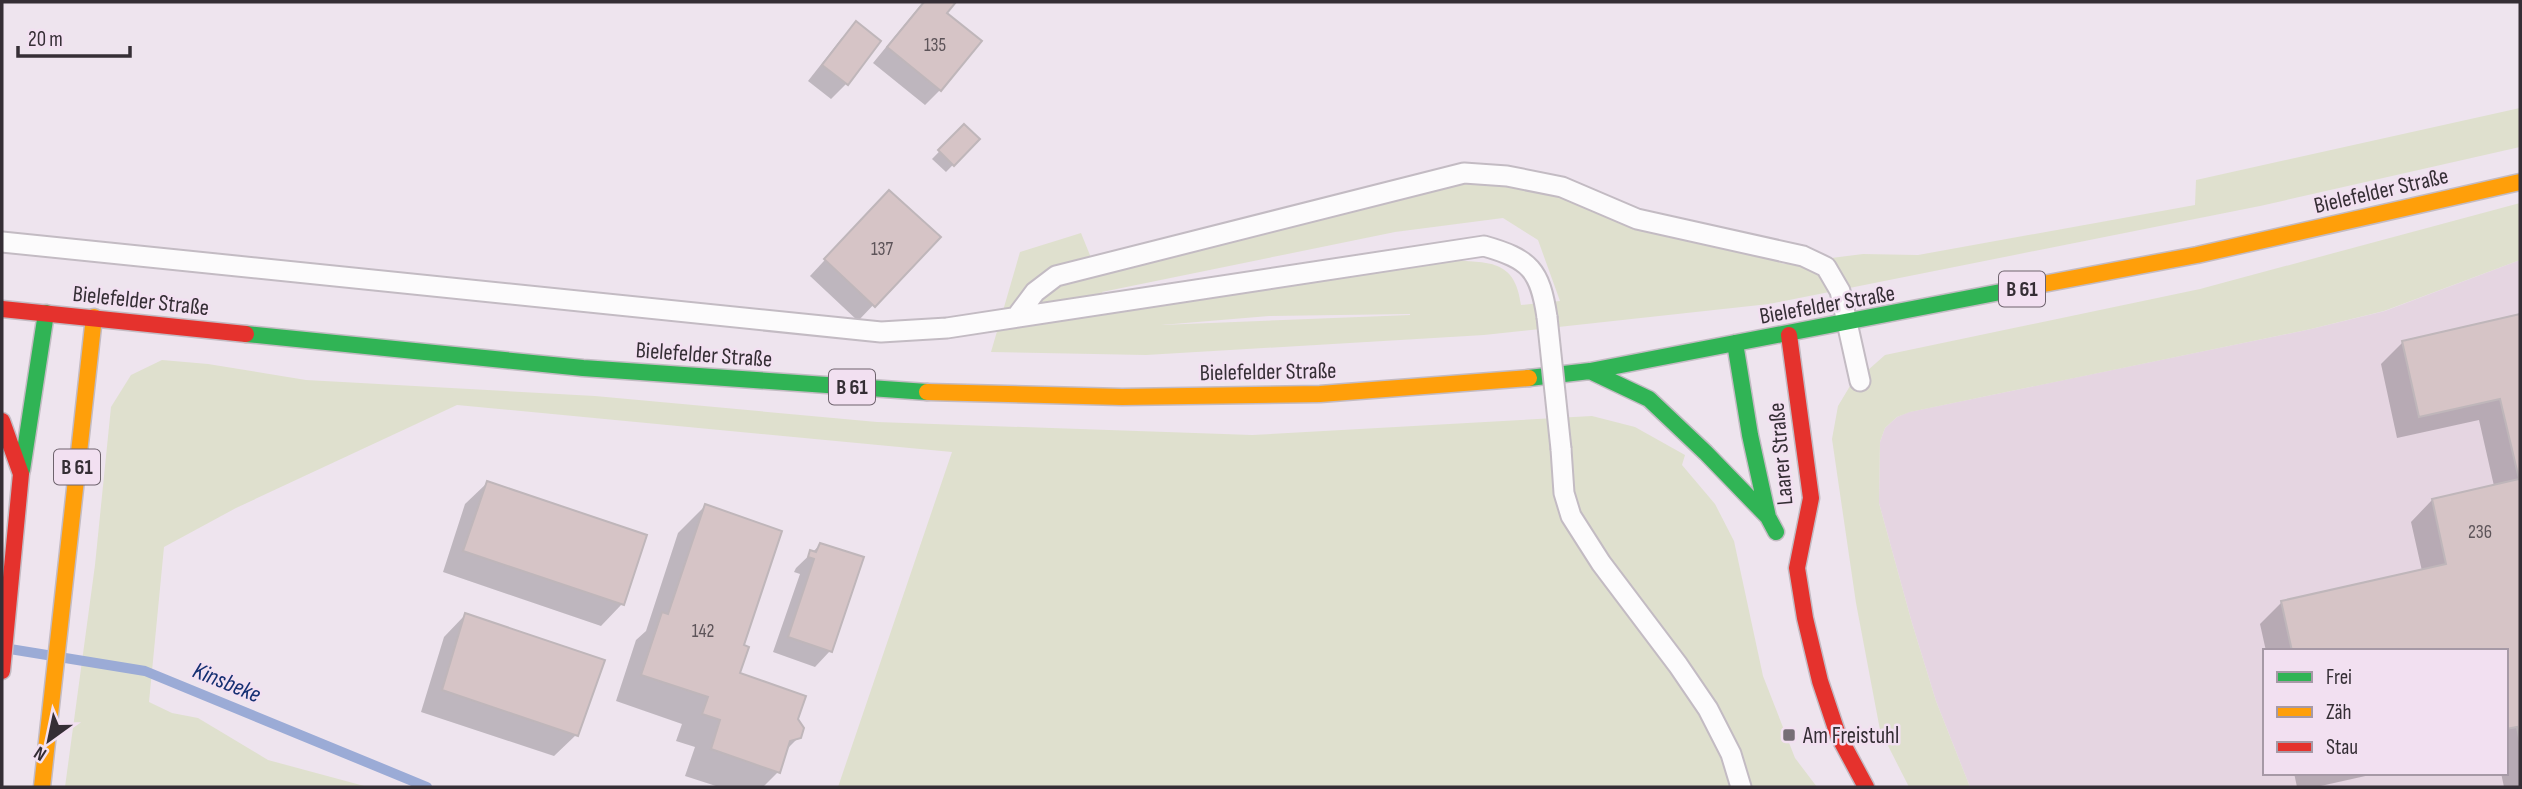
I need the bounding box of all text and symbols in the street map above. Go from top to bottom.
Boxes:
scale bar [18,14,130,58]
text: 20 m [28,27,63,52]
house number: 135 [924,34,946,57]
street label: Bielefelder Straße [2311,162,2451,220]
house number: 137 [871,238,894,261]
road number: B 61 [1999,272,2045,306]
street label: Bielefelder Straße [1757,279,1897,331]
street label: Bielefelder Straße [71,280,210,322]
street label: Bielefelder Straße [635,336,773,374]
street label: Bielefelder Straße [1199,357,1337,387]
road number: B 61 [829,370,875,404]
street label: Laarer Straße [1763,401,1799,506]
road number: B 61 [54,449,100,484]
house number: 236 [2468,521,2492,544]
house number: 142 [692,620,714,643]
legend [2263,649,2508,775]
water label: Kinsbeke [189,656,265,709]
text: Frei [2326,665,2352,690]
text: Zäh [2326,700,2352,725]
north arrow [14,705,84,775]
place label: Am Freistuhl [1802,722,1899,750]
marker: Am Freistuhl [1781,727,1797,743]
text: Stau [2326,735,2358,760]
text: N [30,741,51,765]

